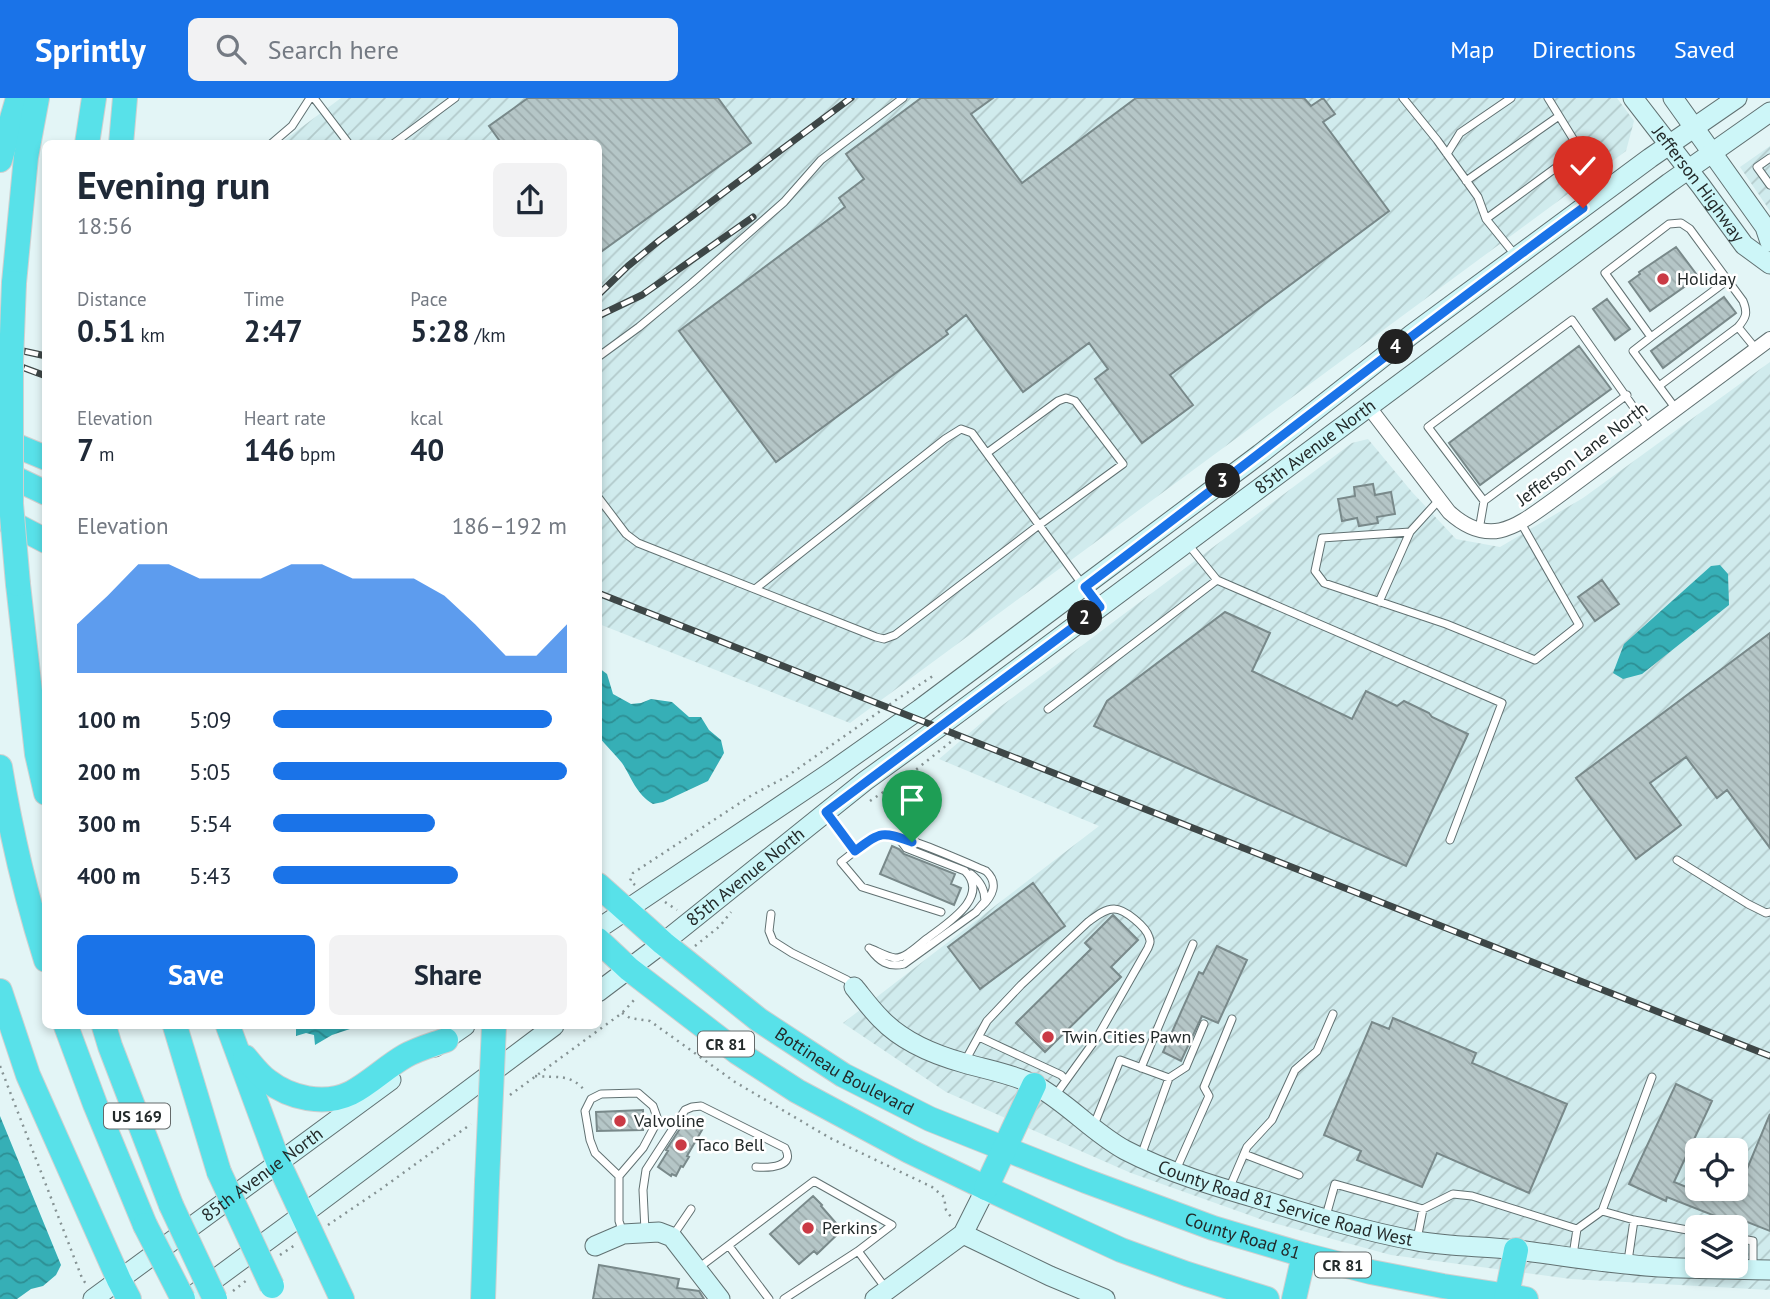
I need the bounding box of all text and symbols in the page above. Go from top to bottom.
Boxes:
search box [188,18,678,81]
text: Sprintly [35,28,146,71]
icon: search [212,30,250,68]
text: Search here [268,33,399,66]
text: Map [1450,34,1494,65]
text: Directions [1532,34,1636,65]
text: Saved [1674,34,1735,65]
street label: Jefferson Highway [1647,120,1750,247]
pin [1553,136,1613,208]
icon: check [1564,147,1602,185]
text: Evening run [77,160,270,209]
button: share [493,163,567,237]
text: 18:56 [77,211,132,240]
place label: Holiday [1677,267,1736,290]
marker: Holiday [1655,271,1671,287]
text: Distance [77,287,147,311]
text: Time [244,287,284,311]
text: Pace [410,287,448,311]
text: 0.51 [77,311,135,350]
text: 2:47 [244,311,303,350]
text: 5:28 [410,311,469,350]
text: km [135,323,165,347]
text: /km [469,323,506,347]
pin: 4 [1378,330,1414,364]
text: 4 [1390,334,1401,358]
street label: 85th Avenue North [1250,394,1380,499]
street label: Jefferson Lane North [1511,397,1652,511]
text: Elevation [77,406,153,430]
text: Heart rate [244,406,326,430]
text: kcal [410,406,443,430]
text: 7 [77,430,94,469]
text: 146 [244,430,295,469]
text: 40 [410,430,444,469]
text: m [94,442,115,466]
text: bpm [295,442,336,466]
pin: 3 [1206,464,1240,498]
text: 3 [1217,468,1228,492]
text: Elevation [77,511,169,540]
text: 186–192 m [452,511,567,540]
pin: 2 [1068,601,1102,636]
text: 2 [1079,605,1090,629]
text: 100 m [77,705,140,734]
text: 5:09 [189,705,232,734]
text: 200 m [77,757,140,786]
text: 5:05 [189,757,232,786]
pin [882,770,942,842]
icon: arrive [893,781,931,819]
text: 300 m [77,809,140,838]
text: 5:54 [189,809,232,838]
street label: 85th Avenue North [681,822,809,931]
text: 400 m [77,861,140,890]
text: 5:43 [189,861,232,890]
button: Save [77,935,315,1015]
button: Share [329,935,567,1015]
street label: Bottineau Boulevard [771,1022,918,1120]
place label: Twin Cities Pawn [1062,1025,1191,1048]
marker: Twin Cities Pawn [1040,1029,1056,1045]
road number: CR 81 [698,1032,754,1056]
road number: US 169 [104,1104,170,1128]
place label: Valvoline [633,1109,705,1132]
marker: Valvoline [612,1113,628,1129]
street label: 85th Avenue North [197,1122,327,1227]
place label: Taco Bell [695,1133,765,1156]
marker: Taco Bell [673,1137,689,1153]
map controls [1685,1138,1748,1278]
button: locate [1685,1138,1748,1201]
street label: County Road 81 Service Road West [1156,1152,1416,1250]
street label: County Road 81 [1181,1206,1303,1264]
button: layers [1685,1215,1748,1278]
place label: Perkins [822,1216,878,1239]
marker: Perkins [800,1220,816,1236]
road number: CR 81 [1315,1252,1371,1278]

